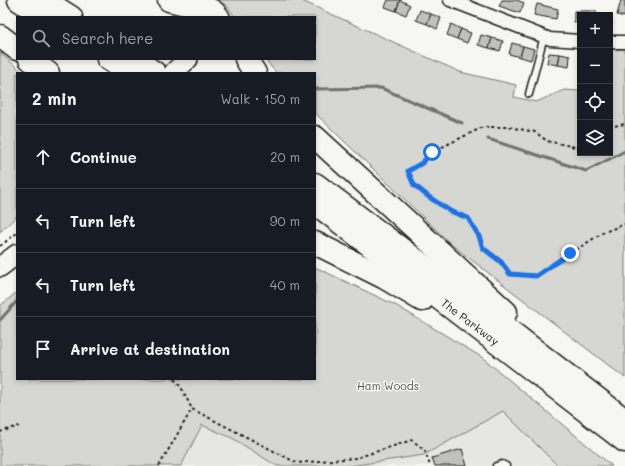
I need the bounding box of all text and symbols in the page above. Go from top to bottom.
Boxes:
map controls [577,12,613,156]
button: + [577,12,613,48]
search box [16,16,316,60]
icon: search [30,27,52,49]
text: Search here [62,28,153,48]
button: − [577,48,613,84]
button: locate [577,84,613,120]
text: 2 min [32,87,77,109]
text: Walk · 150 m [220,90,300,107]
button: layers [577,120,613,156]
route start [423,143,441,161]
icon: ahead [32,146,54,168]
text: Continue [70,147,137,167]
text: 20 m [270,148,300,165]
icon: left [32,210,54,232]
text: Turn left [70,211,135,231]
text: 90 m [270,212,300,229]
route end [561,244,579,262]
icon: left [32,274,54,296]
text: Turn left [70,275,135,295]
text: 40 m [270,276,300,293]
street label: The Parkway [438,295,502,348]
icon: arrive [32,338,54,360]
text: Arrive at destination [70,339,230,359]
park label: Ham Woods [357,378,419,393]

